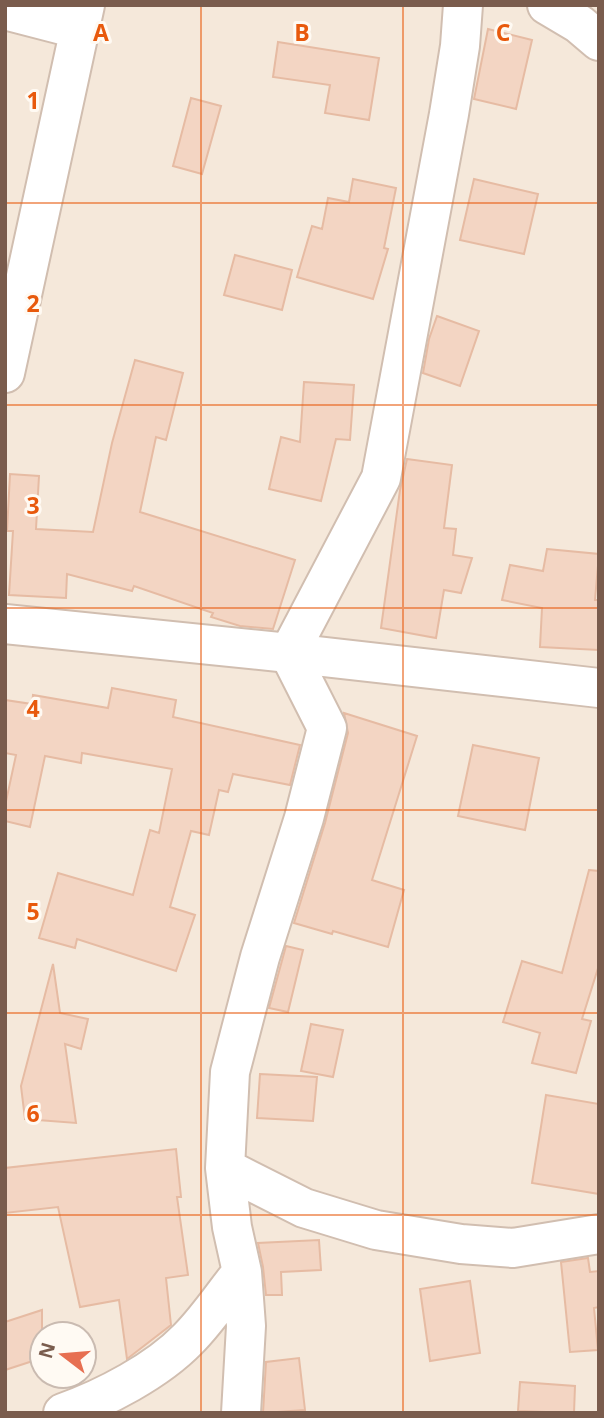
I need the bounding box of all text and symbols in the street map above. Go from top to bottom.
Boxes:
text: A [93,16,109,48]
text: B [294,16,310,48]
text: C [496,16,510,48]
text: 1 [26,84,40,116]
text: 2 [26,287,40,319]
text: 3 [26,489,40,521]
text: 4 [26,692,40,724]
text: 5 [26,895,40,927]
text: 6 [26,1097,40,1129]
north arrow [28,1320,98,1390]
text: N [32,1339,61,1361]

